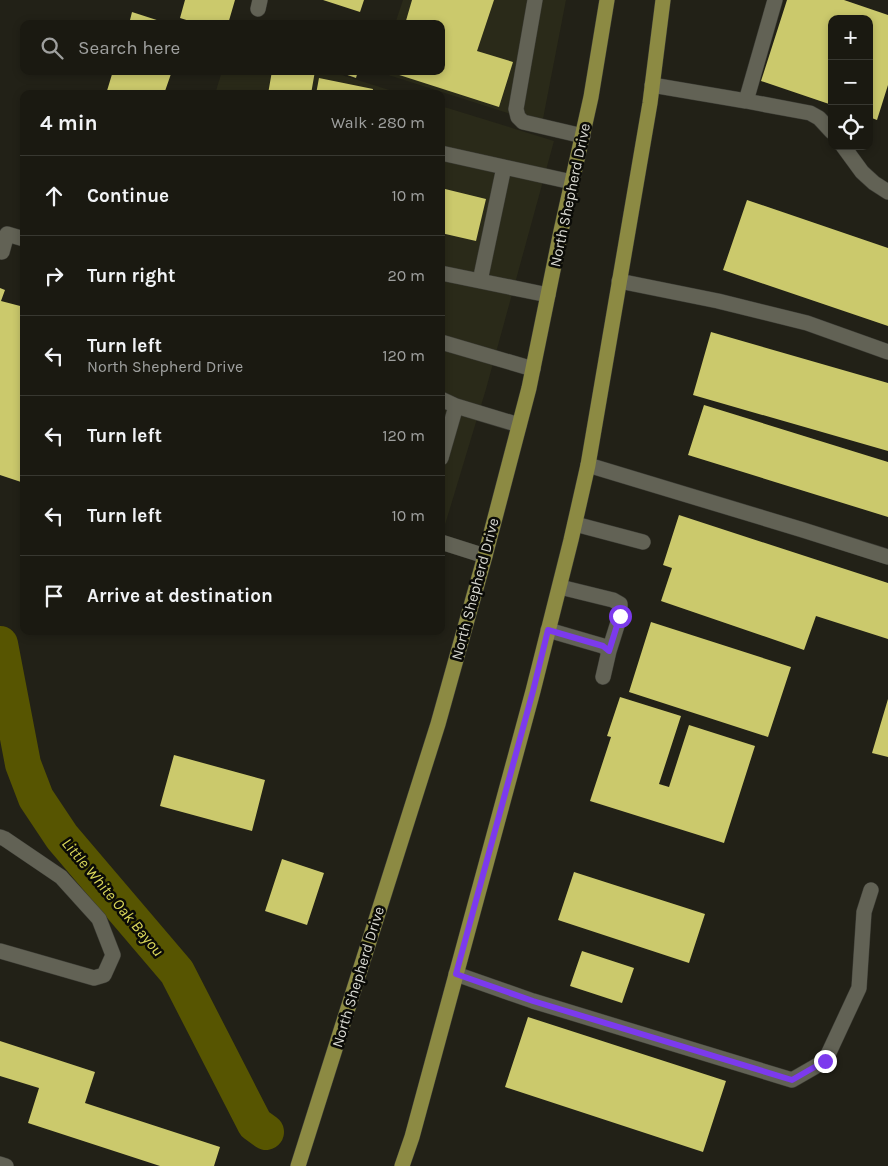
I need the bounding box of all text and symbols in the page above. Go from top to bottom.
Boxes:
map controls [828,15,873,150]
button: + [828,15,873,60]
search box [20,20,445,75]
icon: search [38,34,66,62]
text: Search here [78,37,180,59]
button: − [828,60,873,105]
button: locate [828,105,873,150]
text: 4 min [40,111,98,135]
text: Walk · 280 m [331,113,425,132]
street label: North Shepherd Drive [546,122,594,268]
icon: ahead [40,182,68,210]
text: Continue [87,185,169,207]
text: 10 m [391,186,425,205]
icon: right [40,262,68,290]
text: Turn right [87,265,176,287]
text: 20 m [387,266,425,285]
text: Turn left [87,335,162,357]
icon: left [40,342,68,370]
text: 120 m [382,346,425,365]
text: North Shepherd Drive [87,357,243,376]
icon: left [40,422,68,450]
text: Turn left [87,425,162,447]
text: 120 m [382,426,425,445]
icon: left [40,502,68,530]
text: Turn left [87,505,162,527]
text: 10 m [391,506,425,525]
street label: North Shepherd Drive [447,516,503,662]
icon: arrive [40,582,68,610]
text: Arrive at destination [87,585,273,607]
route start [609,605,632,628]
water label: Little White Oak Bayou [58,834,168,960]
street label: North Shepherd Drive [328,904,388,1050]
route end [814,1050,837,1073]

